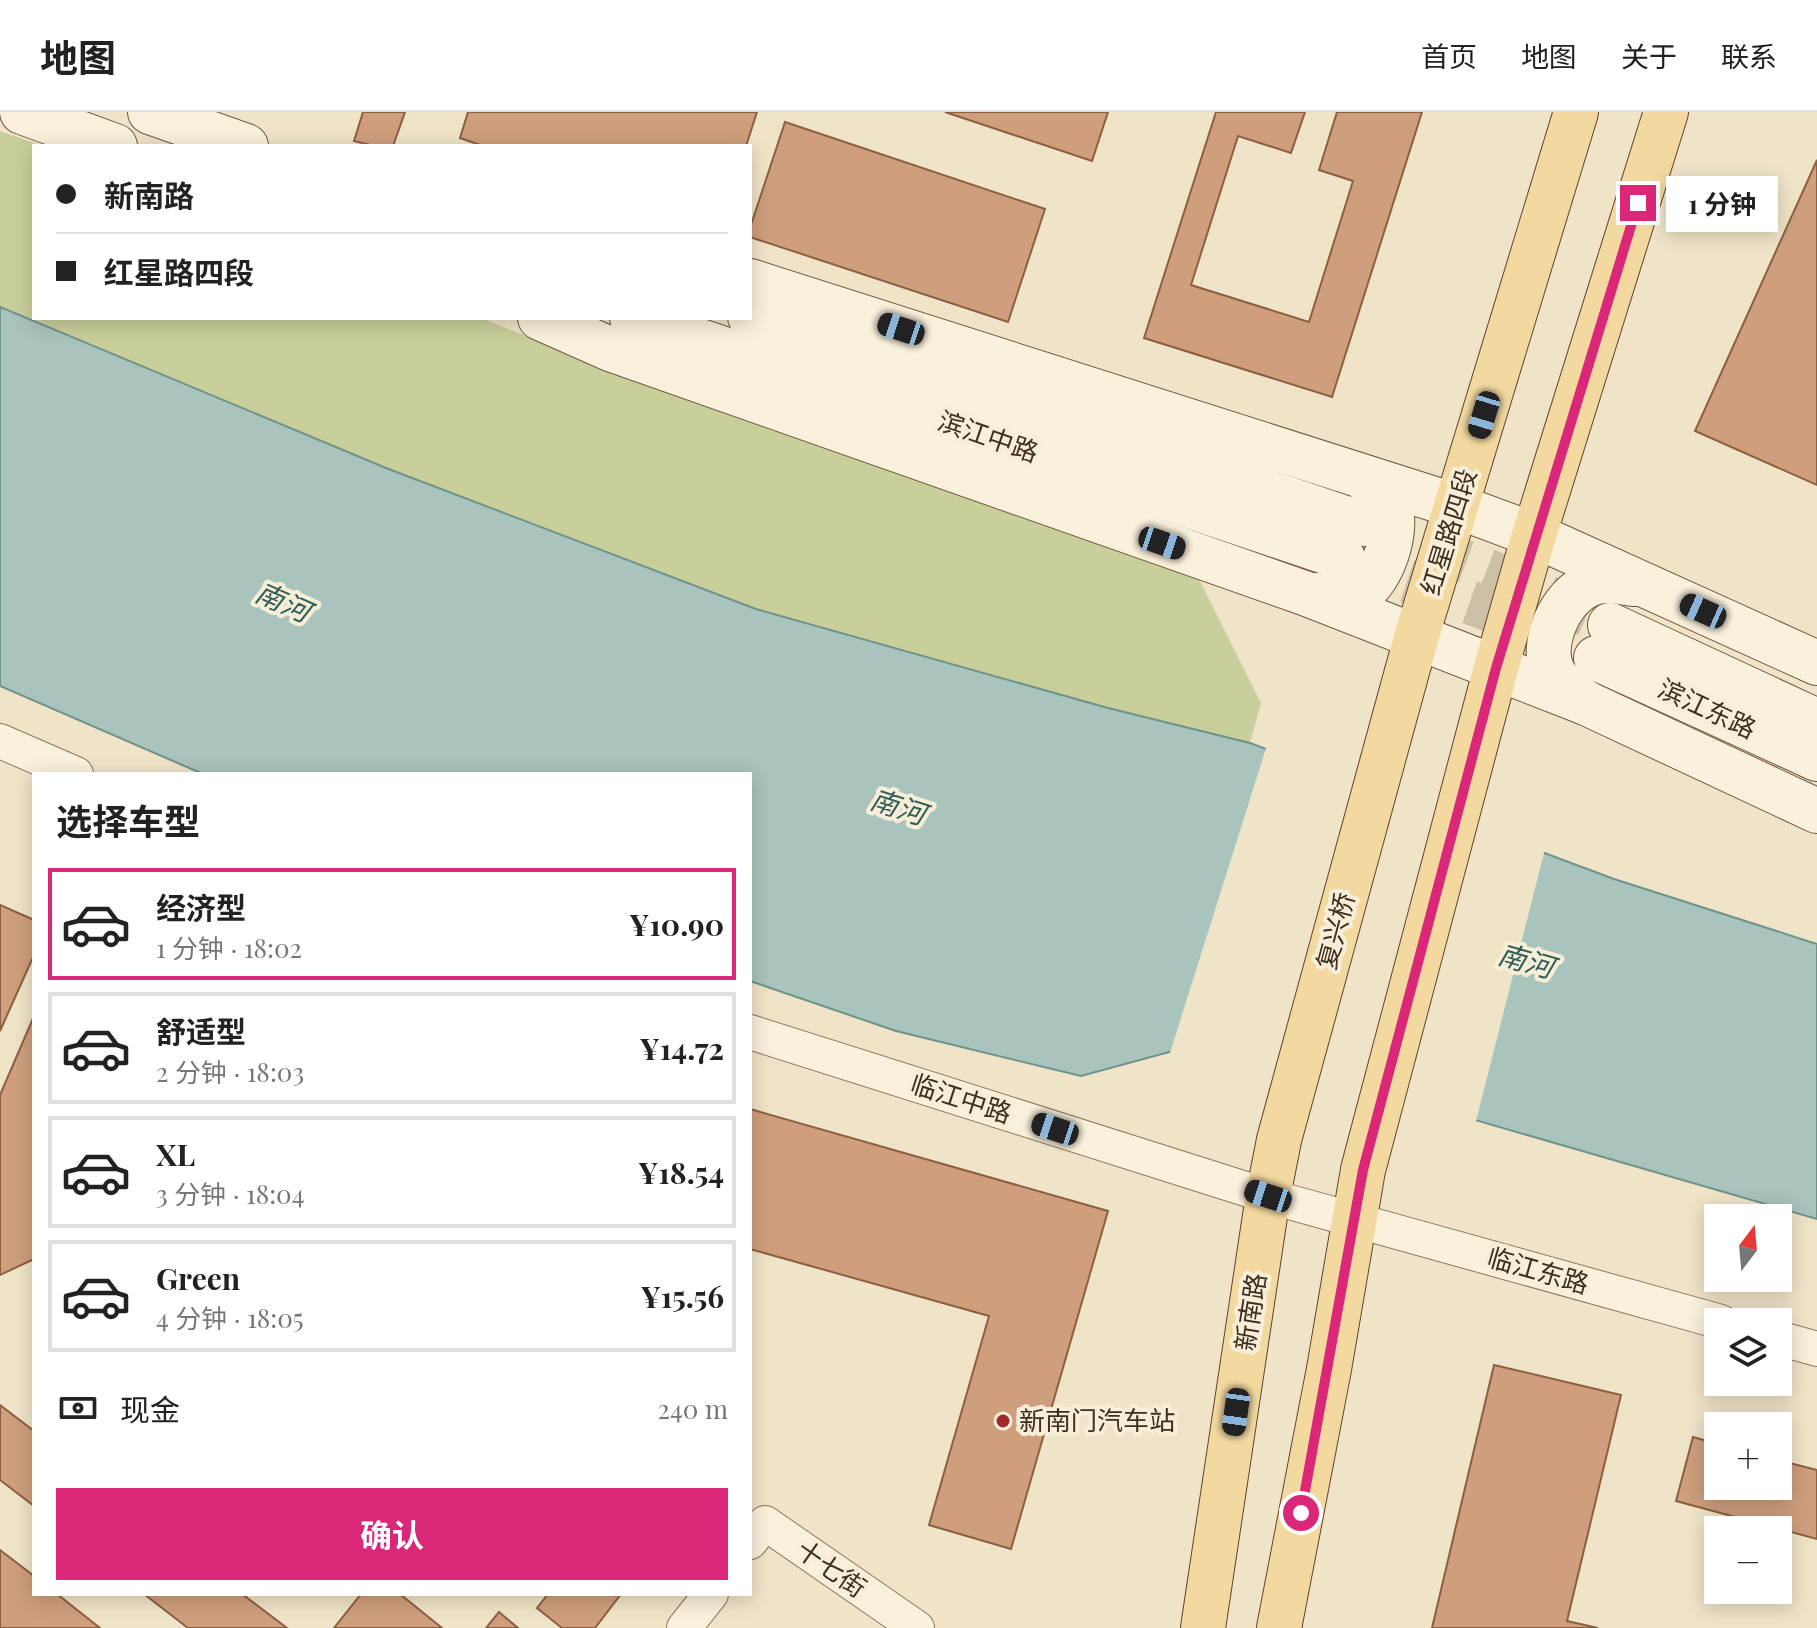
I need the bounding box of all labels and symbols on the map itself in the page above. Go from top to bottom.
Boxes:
callout: 1 分钟 [1666,175,1778,231]
route end [1620,185,1656,221]
car [874,310,928,348]
car [1466,389,1502,441]
street label: 滨江中路 [934,402,1043,469]
street label: 红星路四段 [1412,464,1483,599]
car [1135,524,1189,562]
water label: 南河 [250,572,321,631]
car [1676,590,1730,632]
street label: 滨江东路 [1653,670,1762,745]
water label: 南河 [866,779,936,833]
street label: 复兴桥 [1308,888,1362,973]
water label: 南河 [1494,934,1563,986]
street label: 临江中路 [907,1065,1016,1130]
car [1028,1110,1082,1148]
car [1241,1177,1295,1215]
north arrow [1704,1204,1792,1292]
street label: 临江东路 [1484,1238,1593,1301]
street label: 新南路 [1226,1271,1273,1353]
car [1221,1387,1251,1437]
place label: 新南门汽车站 [1019,1402,1175,1437]
marker: 新南门汽车站 [994,1412,1012,1430]
route start [1283,1495,1319,1531]
street label: 十七街 [790,1531,874,1604]

